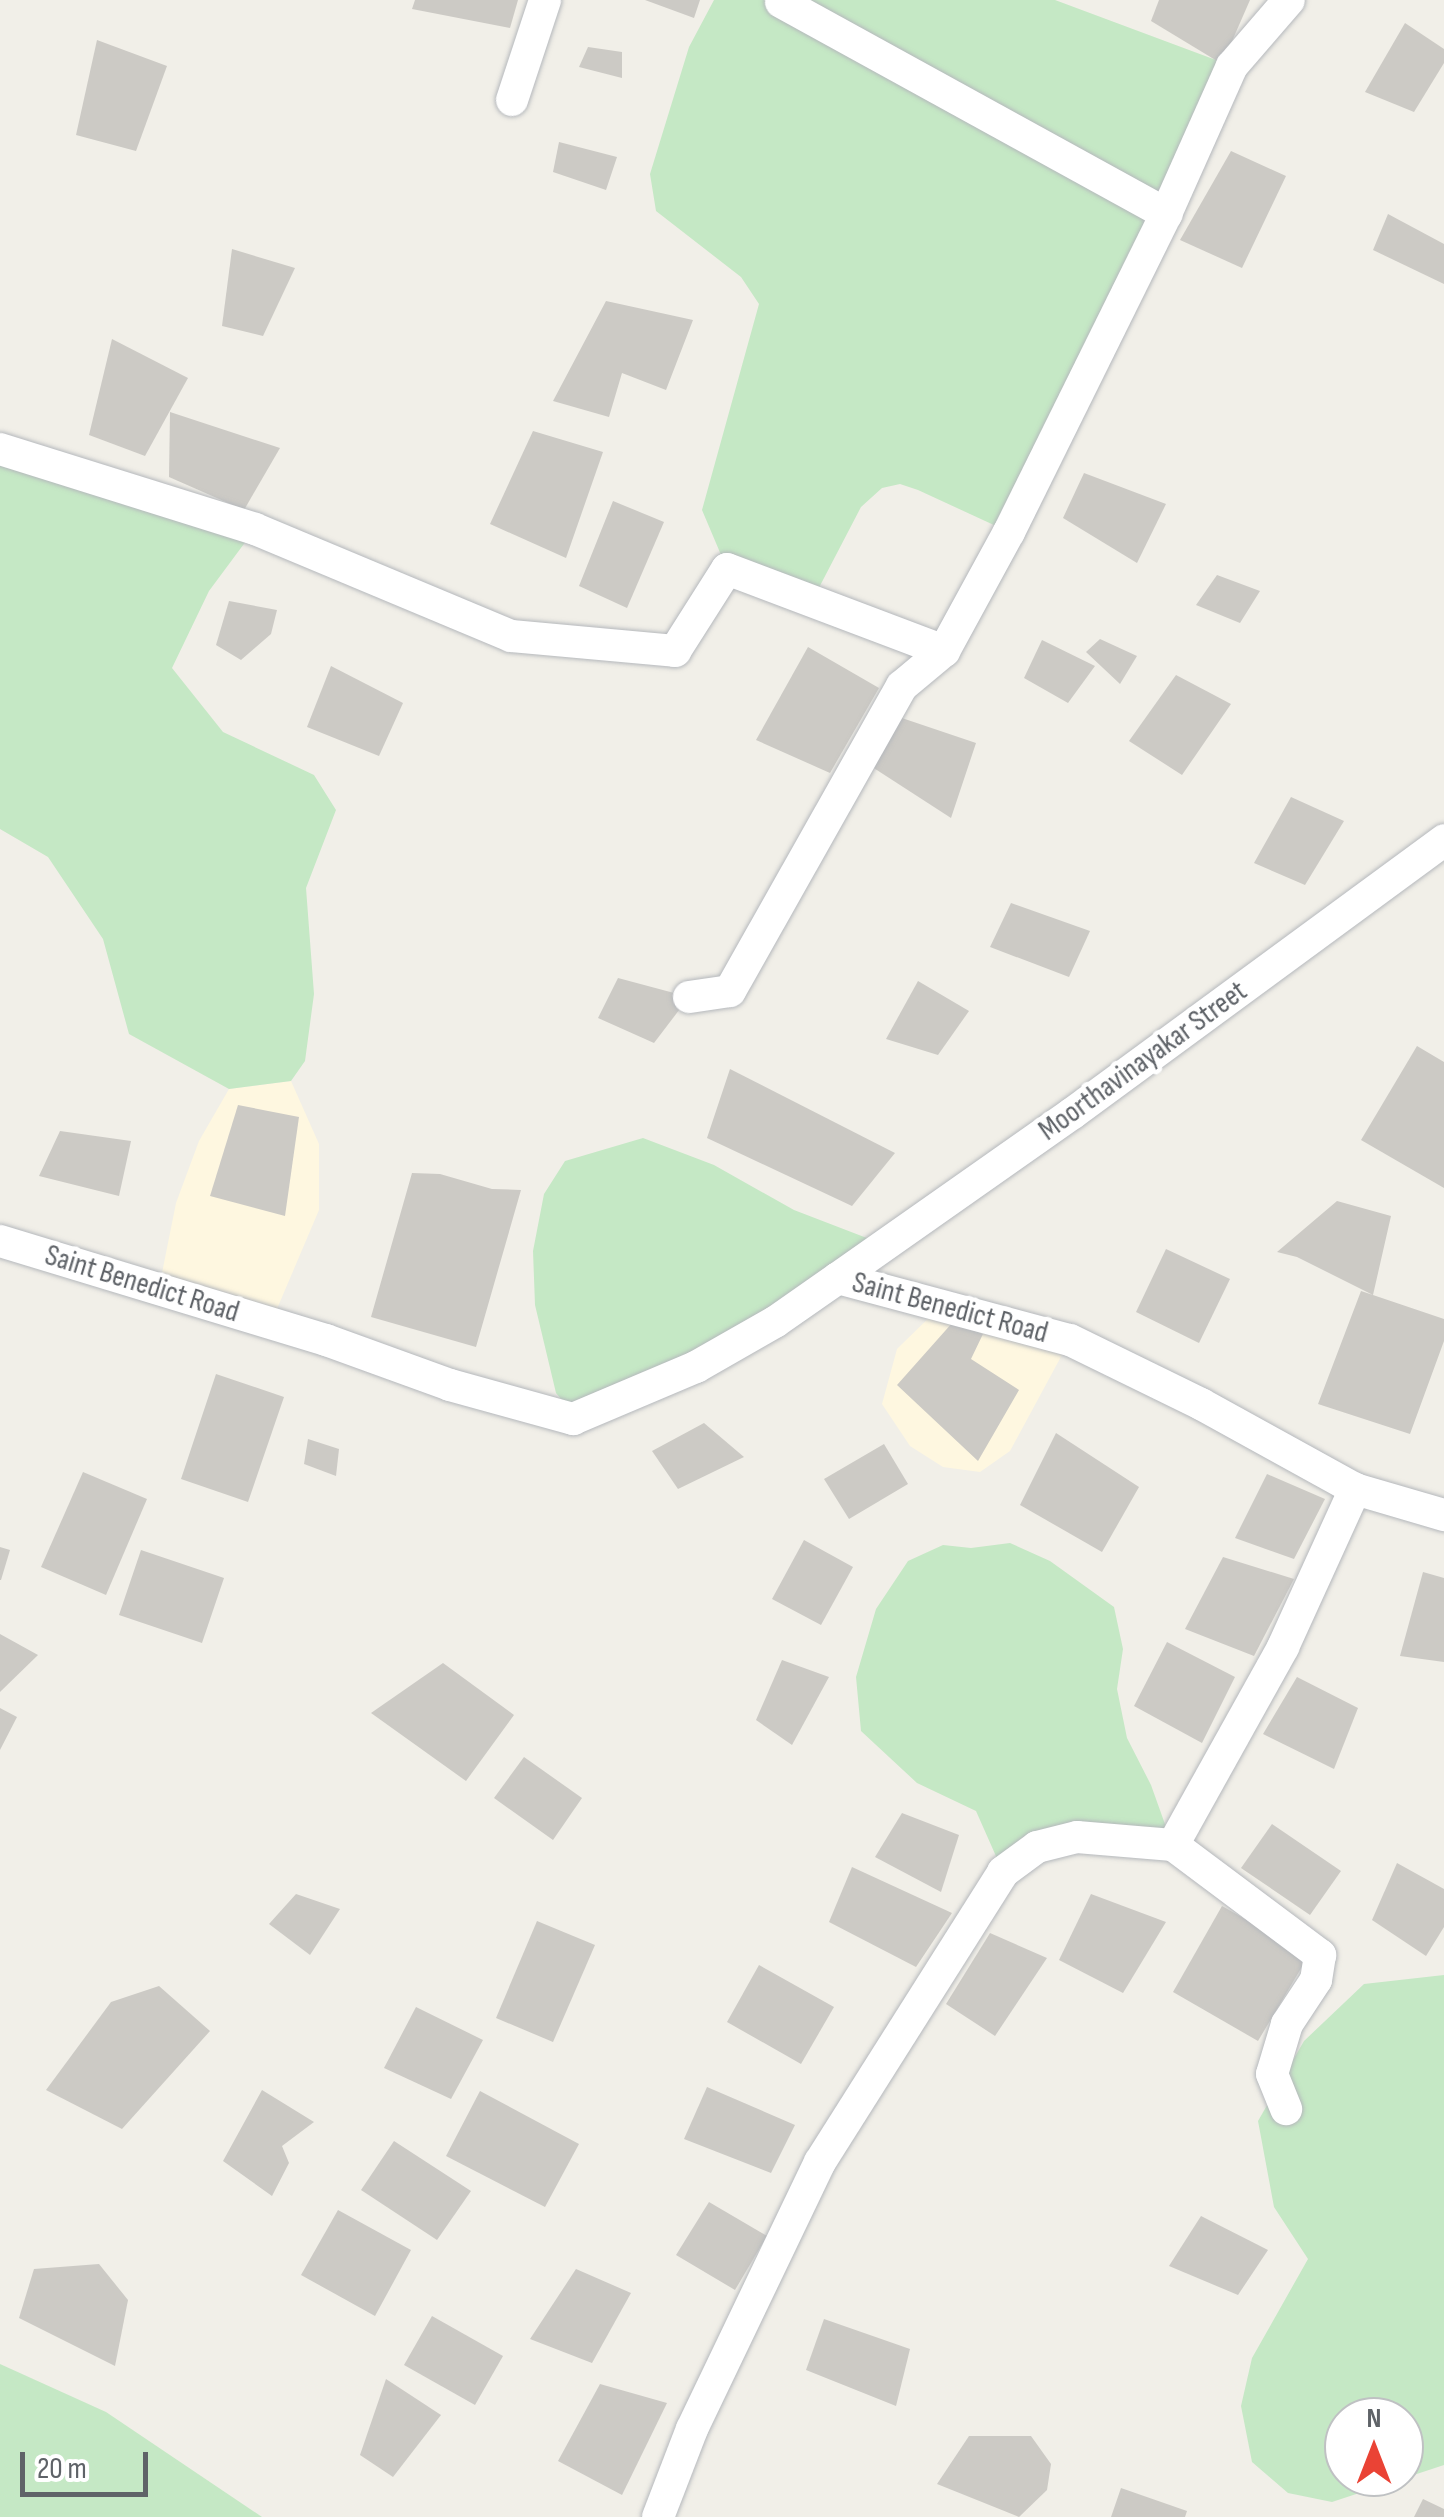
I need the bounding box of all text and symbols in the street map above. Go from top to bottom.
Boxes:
street label: Moorthavinayakar Street [1032,973,1254,1149]
street label: Saint Benedict Road [41,1237,243,1331]
street label: Saint Benedict Road [848,1265,1052,1351]
north arrow [1324,2397,1424,2497]
text: N [1367,2402,1381,2435]
scale bar [25,2432,152,2494]
text: 20 m [37,2451,87,2487]

